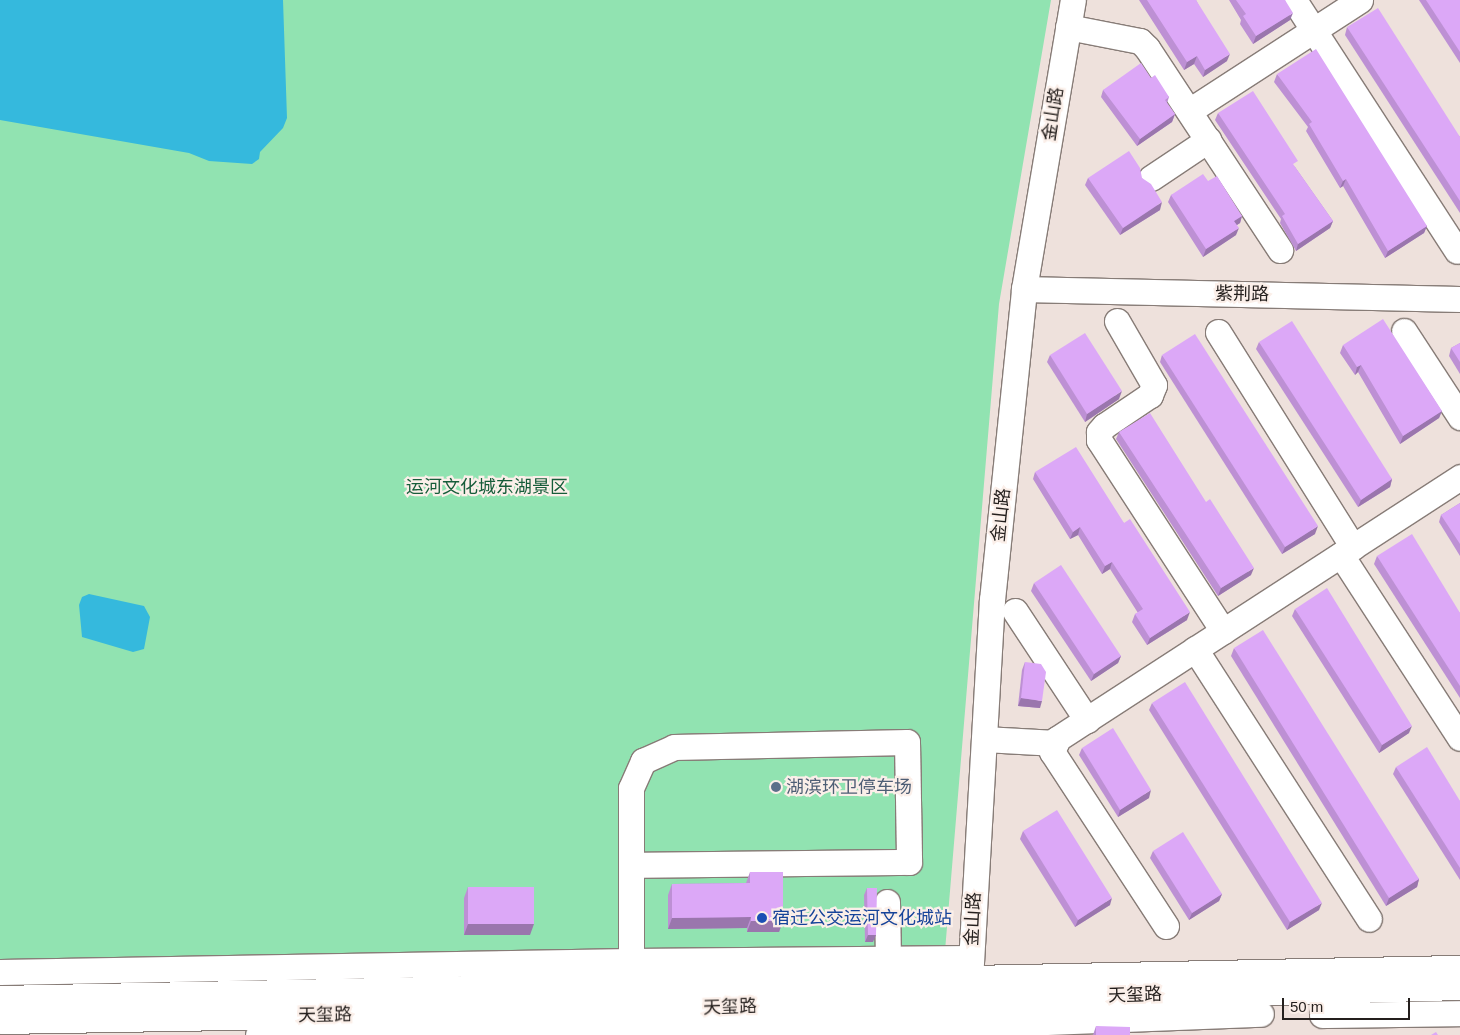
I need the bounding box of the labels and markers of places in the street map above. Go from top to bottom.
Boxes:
place label: 湖滨环卫停车场 [786,776,912,798]
marker: 湖滨环卫停车场 [770,781,782,793]
place label: 宿迁公交运河文化城站 [772,907,952,929]
marker: 宿迁公交运河文化城站 [756,912,768,924]

